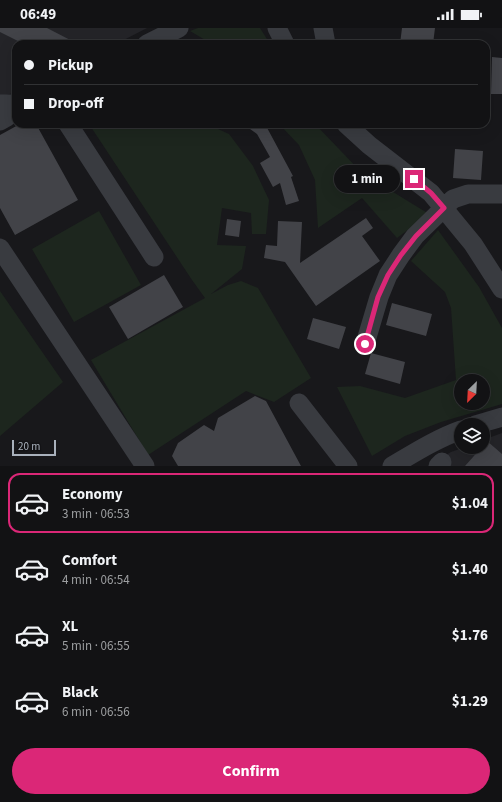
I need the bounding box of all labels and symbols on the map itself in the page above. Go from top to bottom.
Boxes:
callout: 1 min [334,165,400,193]
route end [405,170,423,188]
route start [356,335,374,353]
north arrow [454,374,490,410]
scale bar [12,438,56,457]

